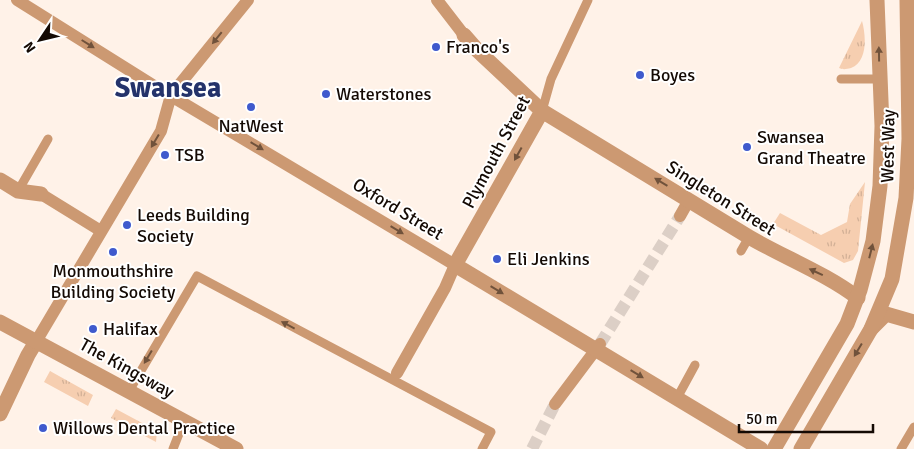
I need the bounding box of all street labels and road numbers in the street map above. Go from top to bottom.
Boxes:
street label: Plymouth Street [457,92,535,212]
street label: West Way [876,108,900,183]
street label: Singleton Street [662,156,780,240]
street label: Oxford Street [349,173,447,245]
street label: The Kingsway [76,333,179,403]

